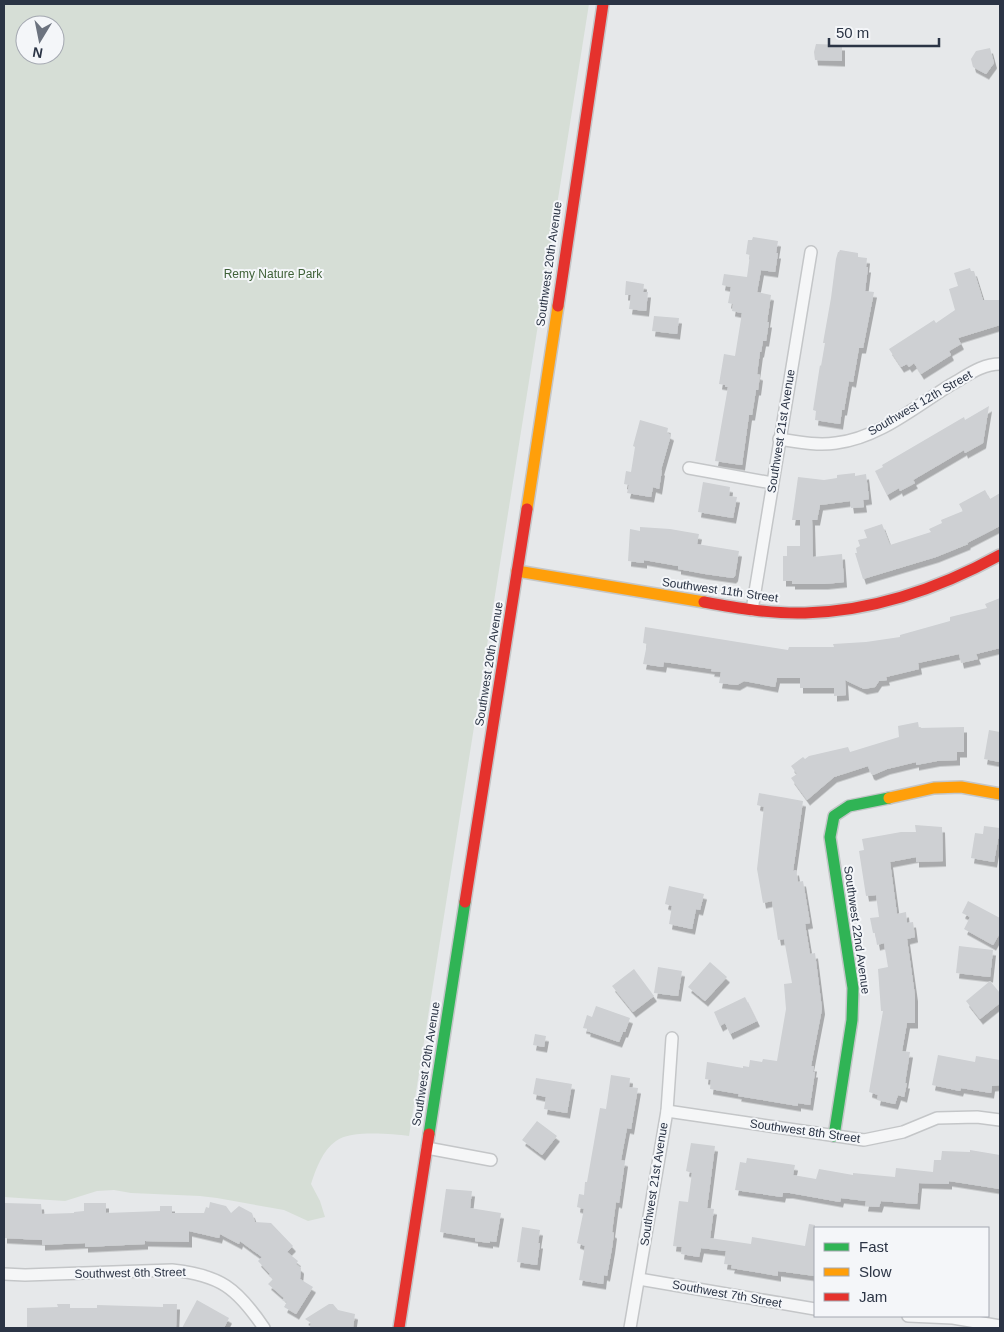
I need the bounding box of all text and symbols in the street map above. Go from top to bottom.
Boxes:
north arrow [15,15,65,65]
scale bar [829,15,939,47]
text: 50 m [836,24,869,41]
text: N [31,44,44,62]
street label: Southwest 20th Avenue [533,200,565,327]
park label: Remy Nature Park [224,267,323,281]
street label: Southwest 12th Street [865,367,975,439]
street label: Southwest 21st Avenue [764,368,798,494]
street label: Southwest 11th Street [661,575,780,605]
street label: Southwest 20th Avenue [472,600,506,727]
street label: Southwest 22nd Avenue [841,865,873,995]
street label: Southwest 20th Avenue [409,1000,443,1127]
street label: Southwest 8th Street [749,1116,862,1146]
street label: Southwest 21st Avenue [637,1121,671,1247]
legend [814,1227,989,1317]
text: Fast [859,1238,889,1255]
text: Slow [859,1263,892,1280]
street label: Southwest 6th Street [74,1265,186,1281]
street label: Southwest 7th Street [671,1277,784,1311]
text: Jam [859,1288,887,1305]

